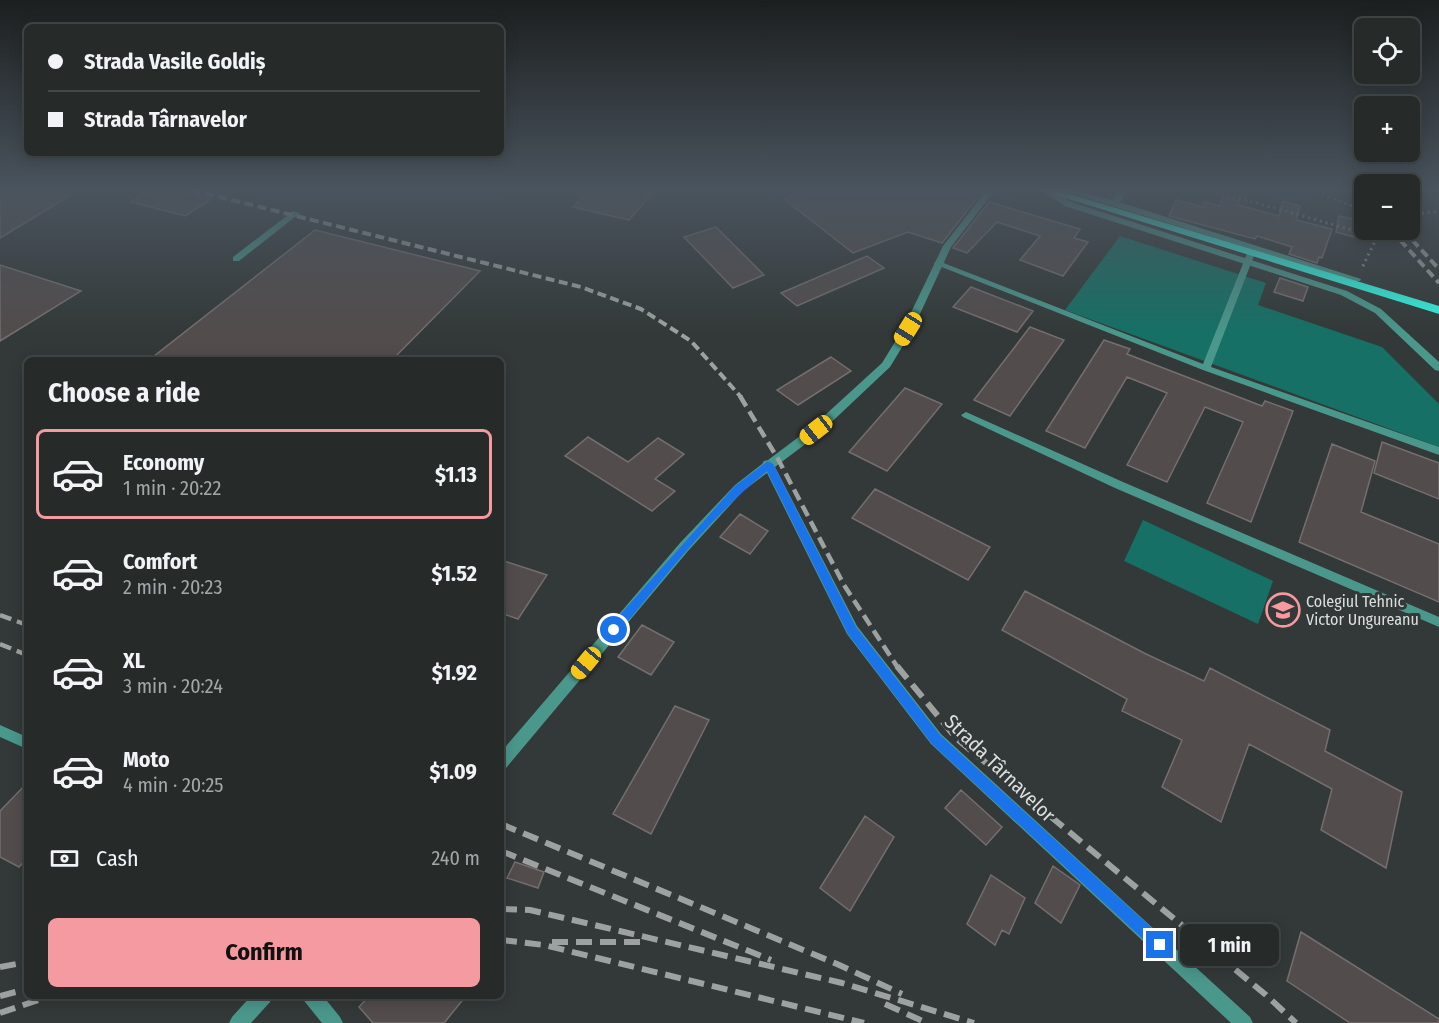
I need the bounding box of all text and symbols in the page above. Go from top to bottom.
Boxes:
map controls [1354,18,1420,240]
button: locate [1354,18,1420,84]
text: Strada Vasile Goldiș [84,48,265,75]
button: + [1354,96,1420,162]
text: Strada Târnavelor [84,106,247,133]
button: − [1354,174,1420,240]
car [891,309,925,349]
text: Choose a ride [48,377,200,409]
car [796,412,836,448]
icon: car [51,447,105,501]
text: Economy [123,449,204,476]
text: $1.13 [435,461,477,488]
text: 1 min · 20:22 [123,476,221,500]
icon: car [51,546,105,600]
text: Comfort [123,548,197,575]
text: $1.52 [432,560,477,587]
text: 2 min · 20:23 [123,575,222,599]
school or university icon: Colegiul Tehnic Victor Ungureanu [1265,592,1301,628]
place label: Colegiul Tehnic Victor Ungureanu [1306,592,1419,629]
route start [600,616,627,643]
car [568,643,604,683]
icon: car [51,645,105,699]
text: XL [123,647,145,674]
text: $1.92 [432,659,477,686]
text: 3 min · 20:24 [123,674,223,698]
street label: Strada Târnavelor [940,709,1060,827]
icon: car [51,744,105,798]
text: Moto [123,746,170,773]
text: $1.09 [430,758,477,785]
text: 4 min · 20:25 [123,773,223,797]
icon: cash [48,842,81,875]
text: Cash [96,845,139,872]
text: 240 m [431,846,480,870]
button: Confirm [48,918,480,987]
callout: 1 min [1181,924,1280,966]
route end [1146,931,1173,958]
text: 1 min [1208,933,1251,957]

